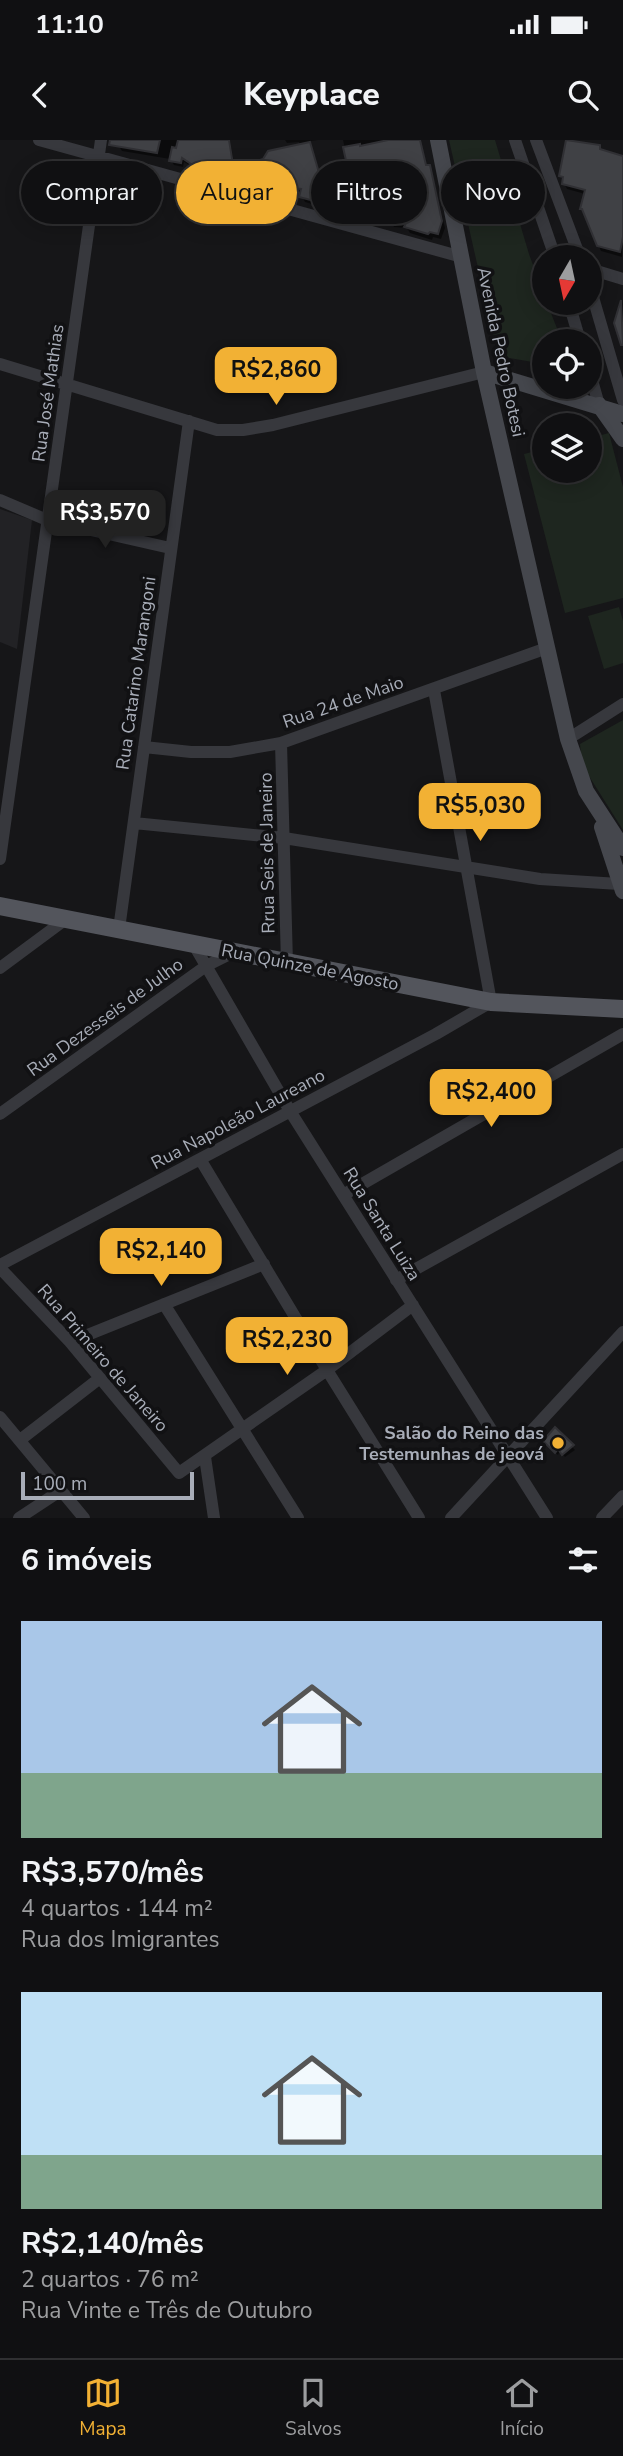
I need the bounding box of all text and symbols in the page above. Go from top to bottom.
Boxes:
text: 11:10 [35,7,104,42]
text: Keyplace [243,73,380,116]
icon: back [21,76,59,114]
icon: search [564,76,602,114]
chip: Comprar [21,161,162,224]
chip: Alugar [176,161,297,224]
chip: Filtros [311,161,427,224]
chip: Novo [441,161,545,224]
north arrow [532,245,602,315]
map controls [532,245,602,483]
street label: Avenida Pedro Botesi [471,265,531,439]
street label: Rua José Mathias [26,323,70,463]
button: locate [532,329,602,399]
pin: R$2,860 [211,348,341,407]
text: R$2,860 [231,354,321,385]
button: layers [532,413,602,483]
pin: R$3,570 [40,490,170,550]
text: R$3,570 [60,497,150,528]
street label: Rua Catarino Marangoni [111,575,161,771]
street label: Rua 24 de Maio [279,670,407,734]
street label: Rrua Seis de Janeiro [254,772,280,934]
pin: R$5,030 [415,784,545,843]
text: R$5,030 [435,790,525,821]
street label: Rua Quinze de Agosto [219,938,401,996]
street label: Rua Dezesseis de Julho [22,952,188,1082]
street label: Rua Napoleão Laureano [147,1063,329,1175]
pin: R$2,400 [426,1070,556,1129]
text: R$2,400 [446,1076,536,1107]
street label: Rua Santa Luiza [338,1163,426,1285]
pin: R$2,140 [96,1228,226,1288]
text: R$2,140 [116,1235,206,1266]
street label: Rua Primeiro de Janeiro [32,1279,174,1437]
pin: R$2,230 [222,1318,352,1377]
text: R$2,230 [242,1324,332,1355]
place label: Salão do Reino das Testemunhas de jeová [359,1421,544,1466]
marker: Salão do Reino das Testemunhas de jeová [550,1435,566,1451]
scale bar [21,1469,194,1501]
text: 100 m [32,1471,87,1497]
text: 6 imóveis [21,1540,152,1581]
icon: filters [564,1541,602,1579]
icon: home [249,1666,375,1792]
text: R$3,570/mês [21,1852,204,1893]
text: 4 quartos · 144 m² [21,1893,213,1924]
text: Rua dos Imigrantes [21,1924,220,1955]
icon: home [249,2037,375,2163]
text: R$2,140/mês [21,2223,204,2264]
text: 2 quartos · 76 m² [21,2264,199,2295]
text: Rua Vinte e Três de Outubro [21,2295,313,2326]
tab: Mapa [79,2374,127,2442]
tab: Salvos [285,2374,342,2442]
tab: Início [500,2374,544,2442]

